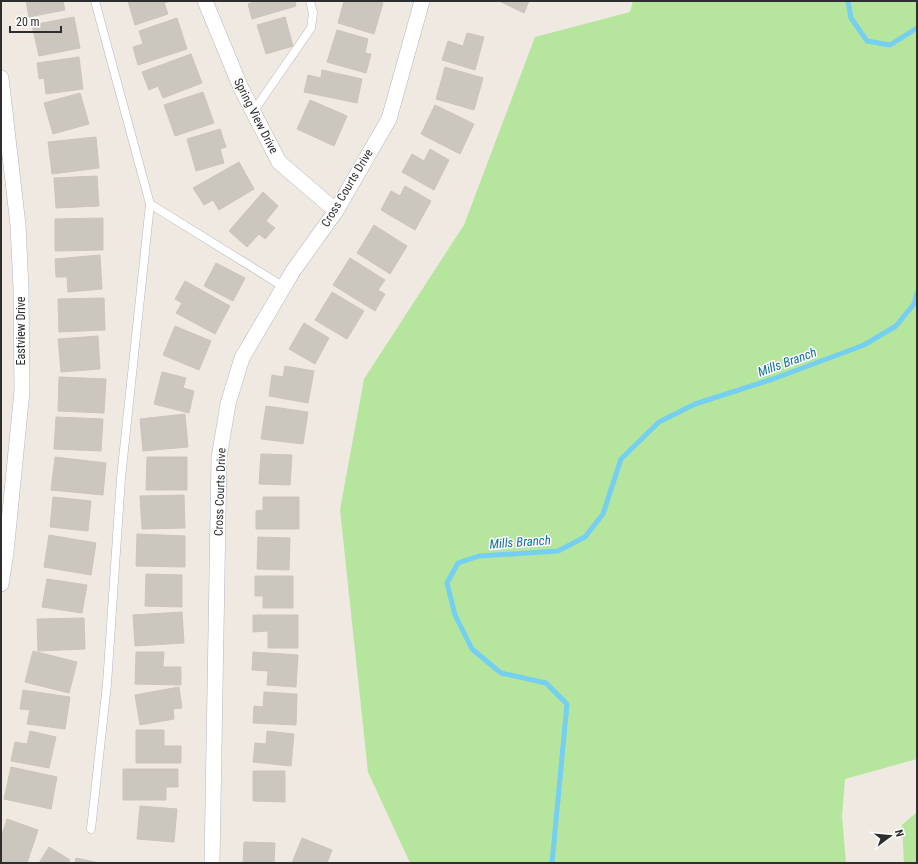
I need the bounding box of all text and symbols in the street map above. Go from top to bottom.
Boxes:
scale bar [10,8,61,34]
text: 20 m [16,15,40,29]
street label: Spring View Drive [231,76,281,156]
street label: Cross Courts Drive [318,146,376,229]
street label: Eastview Drive [14,296,28,365]
water label: Mills Branch [756,344,818,380]
street label: Cross Courts Drive [211,447,229,536]
water label: Mills Branch [489,532,551,552]
north arrow [870,816,910,856]
text: N [892,828,906,839]

